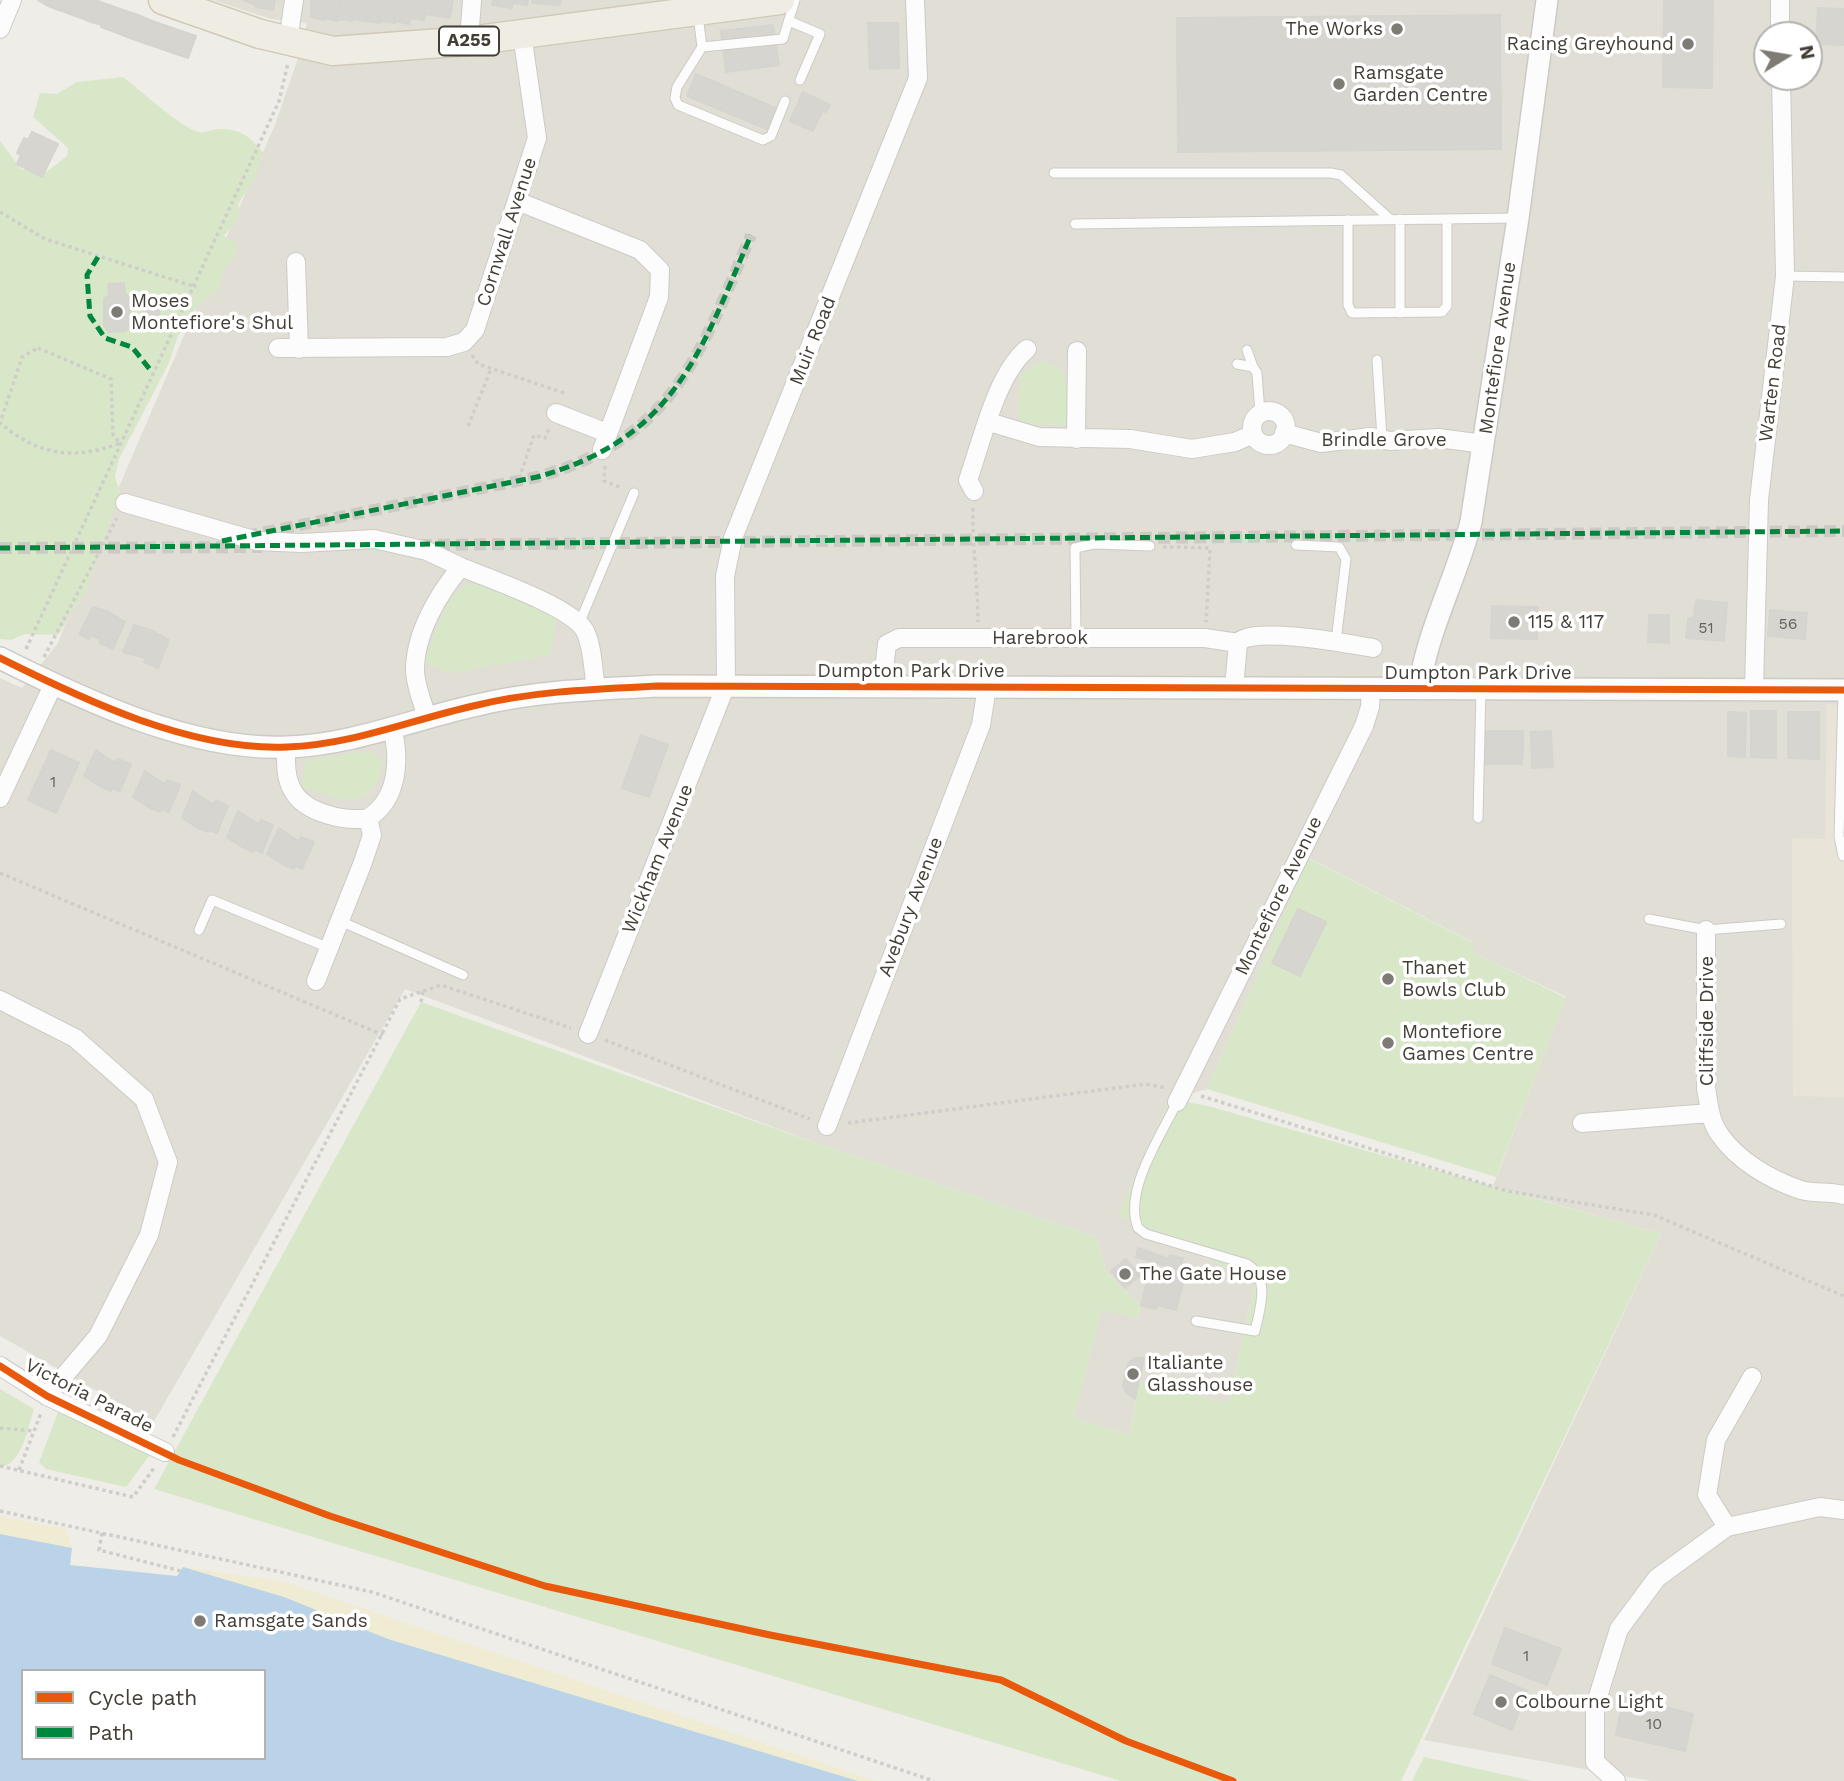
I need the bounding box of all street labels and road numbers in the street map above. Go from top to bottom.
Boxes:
road number: A255 [439,26,499,56]
street label: Cornwall Avenue [472,155,542,309]
street label: Montefiore Avenue [1475,260,1521,436]
street label: Muir Road [785,293,841,389]
street label: Warten Road [1754,323,1792,443]
street label: Brindle Grove [1321,429,1447,451]
street label: Harebrook [992,627,1088,649]
street label: Dumpton Park Drive [817,660,1005,682]
street label: Dumpton Park Drive [1384,662,1572,684]
street label: Wickham Avenue [618,781,698,937]
street label: Montefiore Avenue [1231,813,1327,979]
street label: Avebury Avenue [874,834,948,980]
street label: Cliffside Drive [1696,956,1718,1086]
street label: Victoria Parade [21,1354,157,1438]

